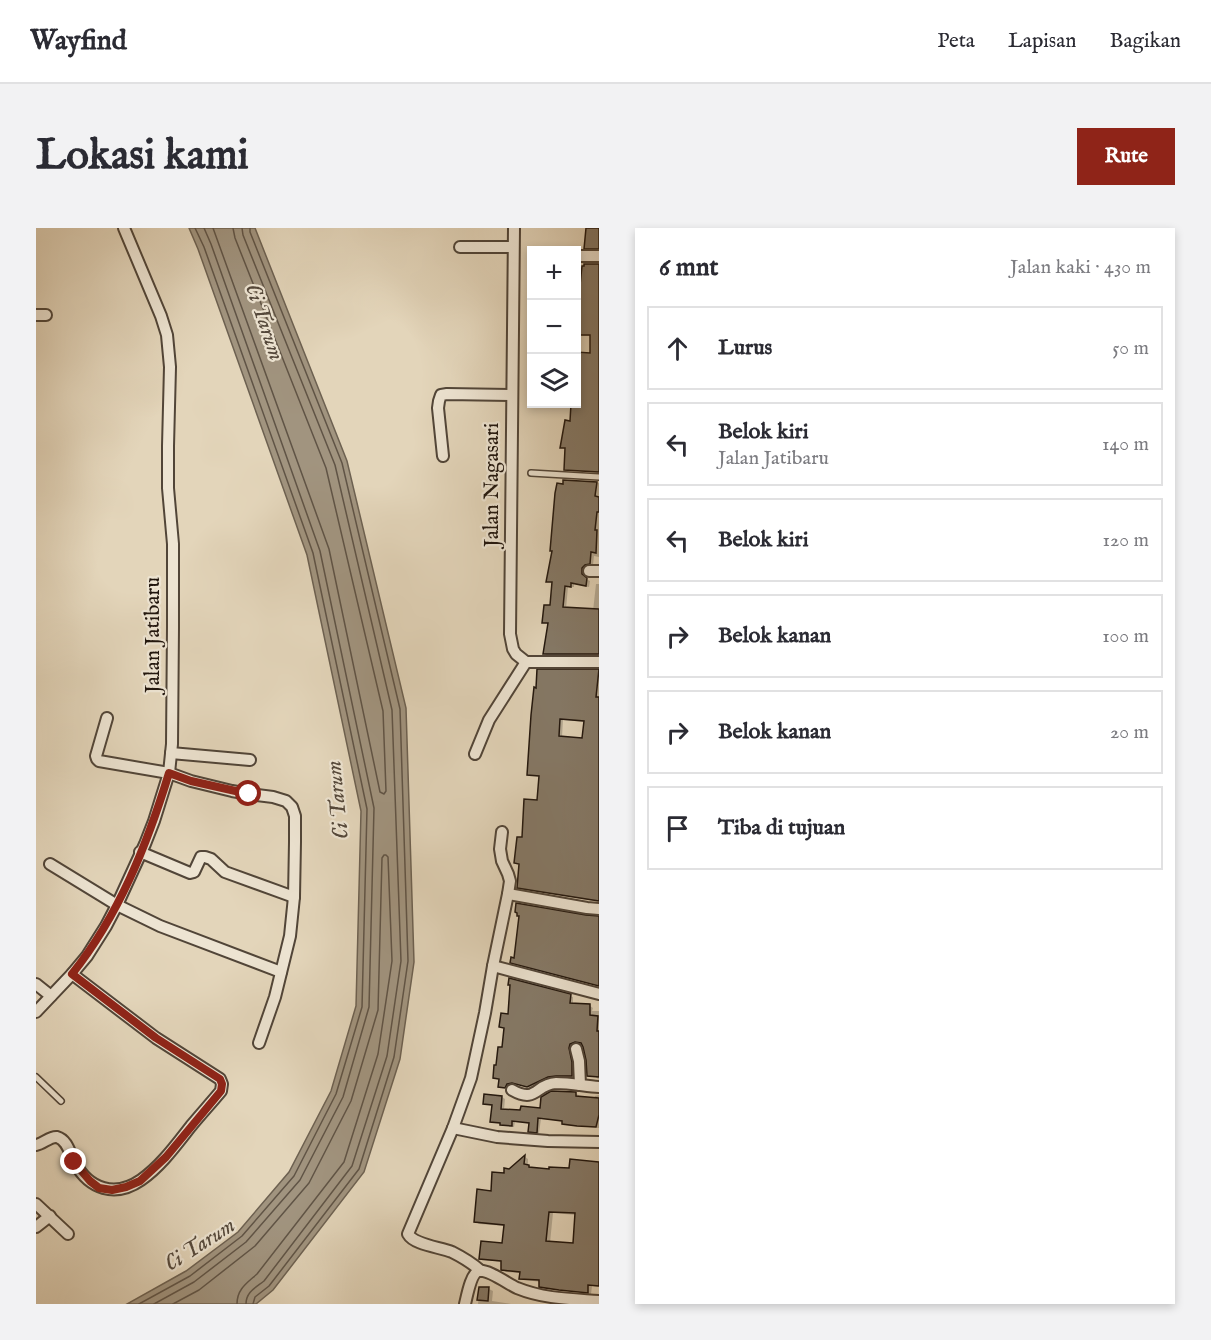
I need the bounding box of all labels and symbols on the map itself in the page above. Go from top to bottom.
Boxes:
water label: Ci Tarum [238,280,290,364]
street label: Jalan Nagasari [479,423,506,549]
street label: Jalan Jatibaru [140,577,167,695]
water label: Ci Tarum [320,759,356,841]
route start [235,780,261,806]
route end [60,1148,86,1174]
water label: Ci Tarum [159,1212,241,1278]

